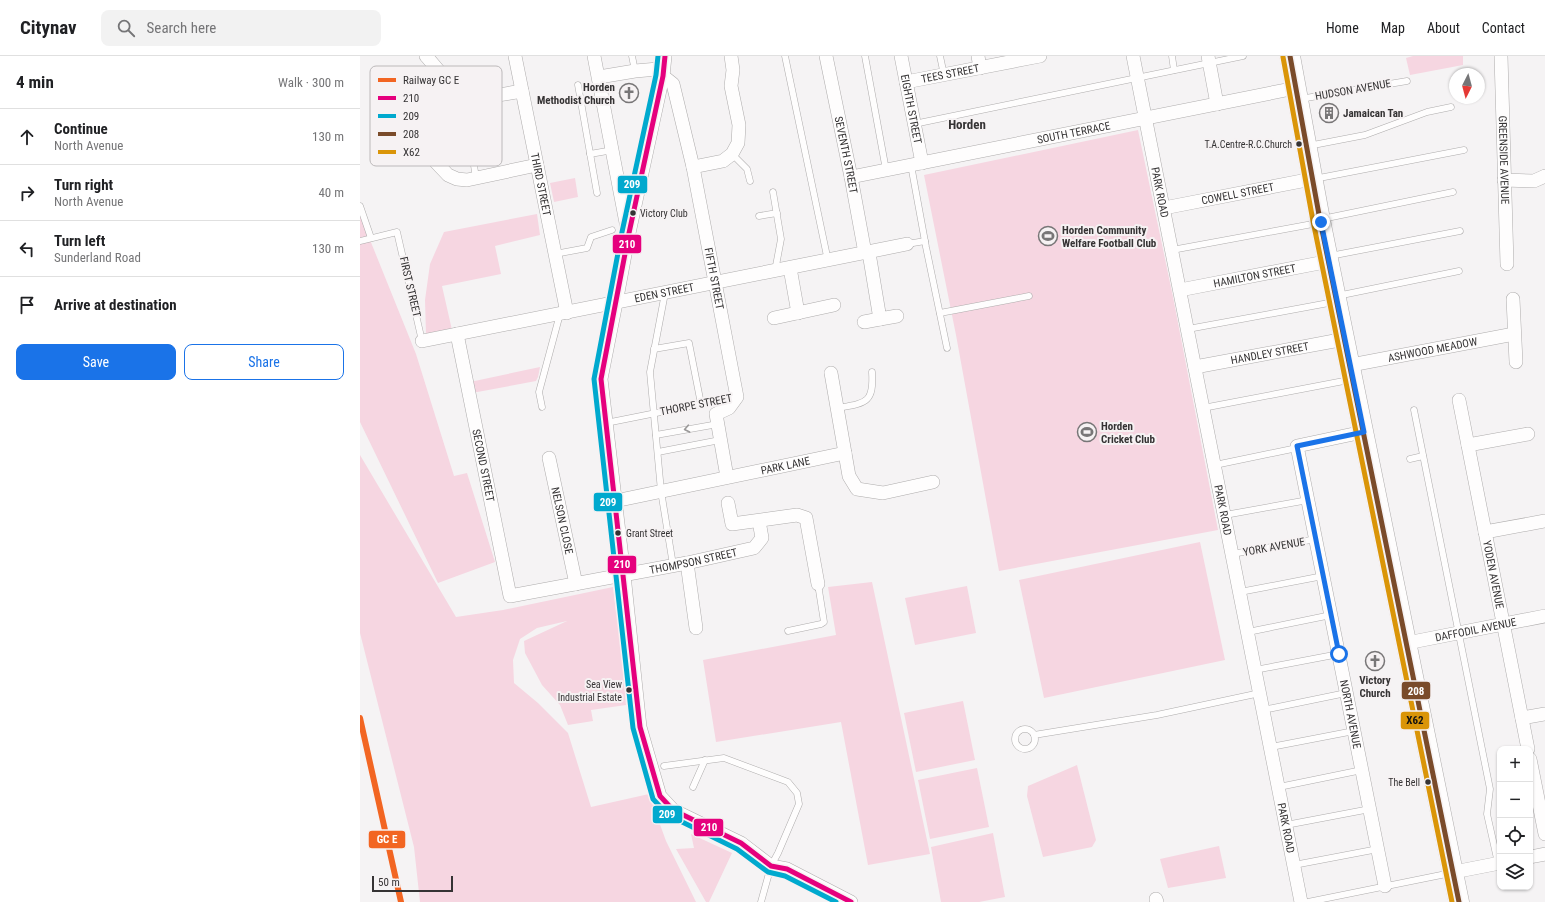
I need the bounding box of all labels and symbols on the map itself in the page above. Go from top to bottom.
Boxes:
street label: TEES STREET [920,61,981,85]
legend [370,66,502,166]
north arrow [1449,68,1485,104]
street label: EIGHTH STREET [898,73,925,145]
text: Railway GC E [403,74,460,87]
street label: HUDSON AVENUE [1314,77,1393,103]
place label: Horden Methodist Church [537,81,615,107]
church icon: Horden Methodist Church [618,82,640,104]
text: 210 [403,92,419,105]
building icon: Jamaican Tan [1318,102,1340,124]
place label: Jamaican Tan [1343,107,1403,120]
text: 209 [403,110,419,123]
street label: SEVENTH STREET [832,115,860,195]
street label: GREENSIDE AVENUE [1496,115,1512,205]
district label: Horden [948,117,986,132]
street label: SOUTH TERRACE [1036,119,1112,146]
text: 208 [403,128,419,141]
place label: T.A.Centre-R.C.Church [1205,139,1292,150]
marker: T.A.Centre-R.C.Church [1294,139,1304,149]
text: X62 [403,146,420,159]
street label: THIRD STREET [528,152,554,217]
street label: PARK ROAD [1149,166,1171,219]
line badge: 209 [617,175,648,194]
text: 209 [624,178,640,191]
street label: COWELL STREET [1200,180,1275,207]
marker: Victory Club [628,208,638,218]
place label: Victory Club [640,208,688,219]
route end [1312,213,1330,231]
place label: Horden Community Welfare Football Club [1062,224,1157,250]
sports icon: Horden Community Welfare Football Club [1037,225,1059,247]
line badge: 210 [612,234,642,254]
text: 210 [619,238,636,251]
street label: FIFTH STREET [702,247,727,311]
street label: FIRST STREET [397,255,423,319]
street label: HAMILTON STREET [1212,261,1297,290]
street label: EDEN STREET [633,280,695,305]
street label: ASHWOOD MEADOW [1387,335,1479,364]
street label: HANDLEY STREET [1229,339,1310,367]
street label: THORPE STREET [659,392,733,418]
place label: Horden Cricket Club [1101,420,1156,446]
sports icon: Horden Cricket Club [1076,421,1098,443]
one-way arrow [684,425,690,433]
street label: SECOND STREET [470,428,497,503]
street label: PARK LANE [759,454,812,477]
street label: PARK ROAD [1212,484,1235,536]
street label: NELSON CLOSE [549,486,576,556]
line badge: 209 [593,492,623,512]
text: 209 [600,496,616,509]
marker: Grant Street [613,528,623,538]
place label: Grant Street [626,528,673,539]
street label: YORK AVENUE [1242,535,1306,559]
street label: YODEN AVENUE [1480,539,1507,610]
street label: THOMPSON STREET [648,545,739,576]
line badge: 210 [607,555,637,574]
text: 210 [614,558,631,571]
street label: DAFFODIL AVENUE [1434,615,1518,644]
route start [1330,645,1348,663]
church icon: Victory Church [1364,650,1386,672]
place label: Victory Church [1359,674,1391,700]
place label: Sea View Industrial Estate [558,679,622,703]
street label: NORTH AVENUE [1337,679,1364,750]
line badge: 208 [1401,681,1431,700]
marker: Sea View Industrial Estate [624,685,634,695]
text: 208 [1408,685,1425,698]
line badge: X62 [1400,711,1430,730]
text: X62 [1406,714,1424,727]
place label: The Bell [1388,777,1420,788]
marker: The Bell [1423,777,1433,787]
street label: PARK ROAD [1275,802,1298,854]
line badge: 209 [652,805,683,824]
text: 209 [659,808,675,821]
line badge: 210 [693,818,724,837]
text: 210 [701,821,718,834]
line badge: GC E [368,830,406,849]
text: GC E [377,833,398,846]
scale bar [372,874,453,893]

